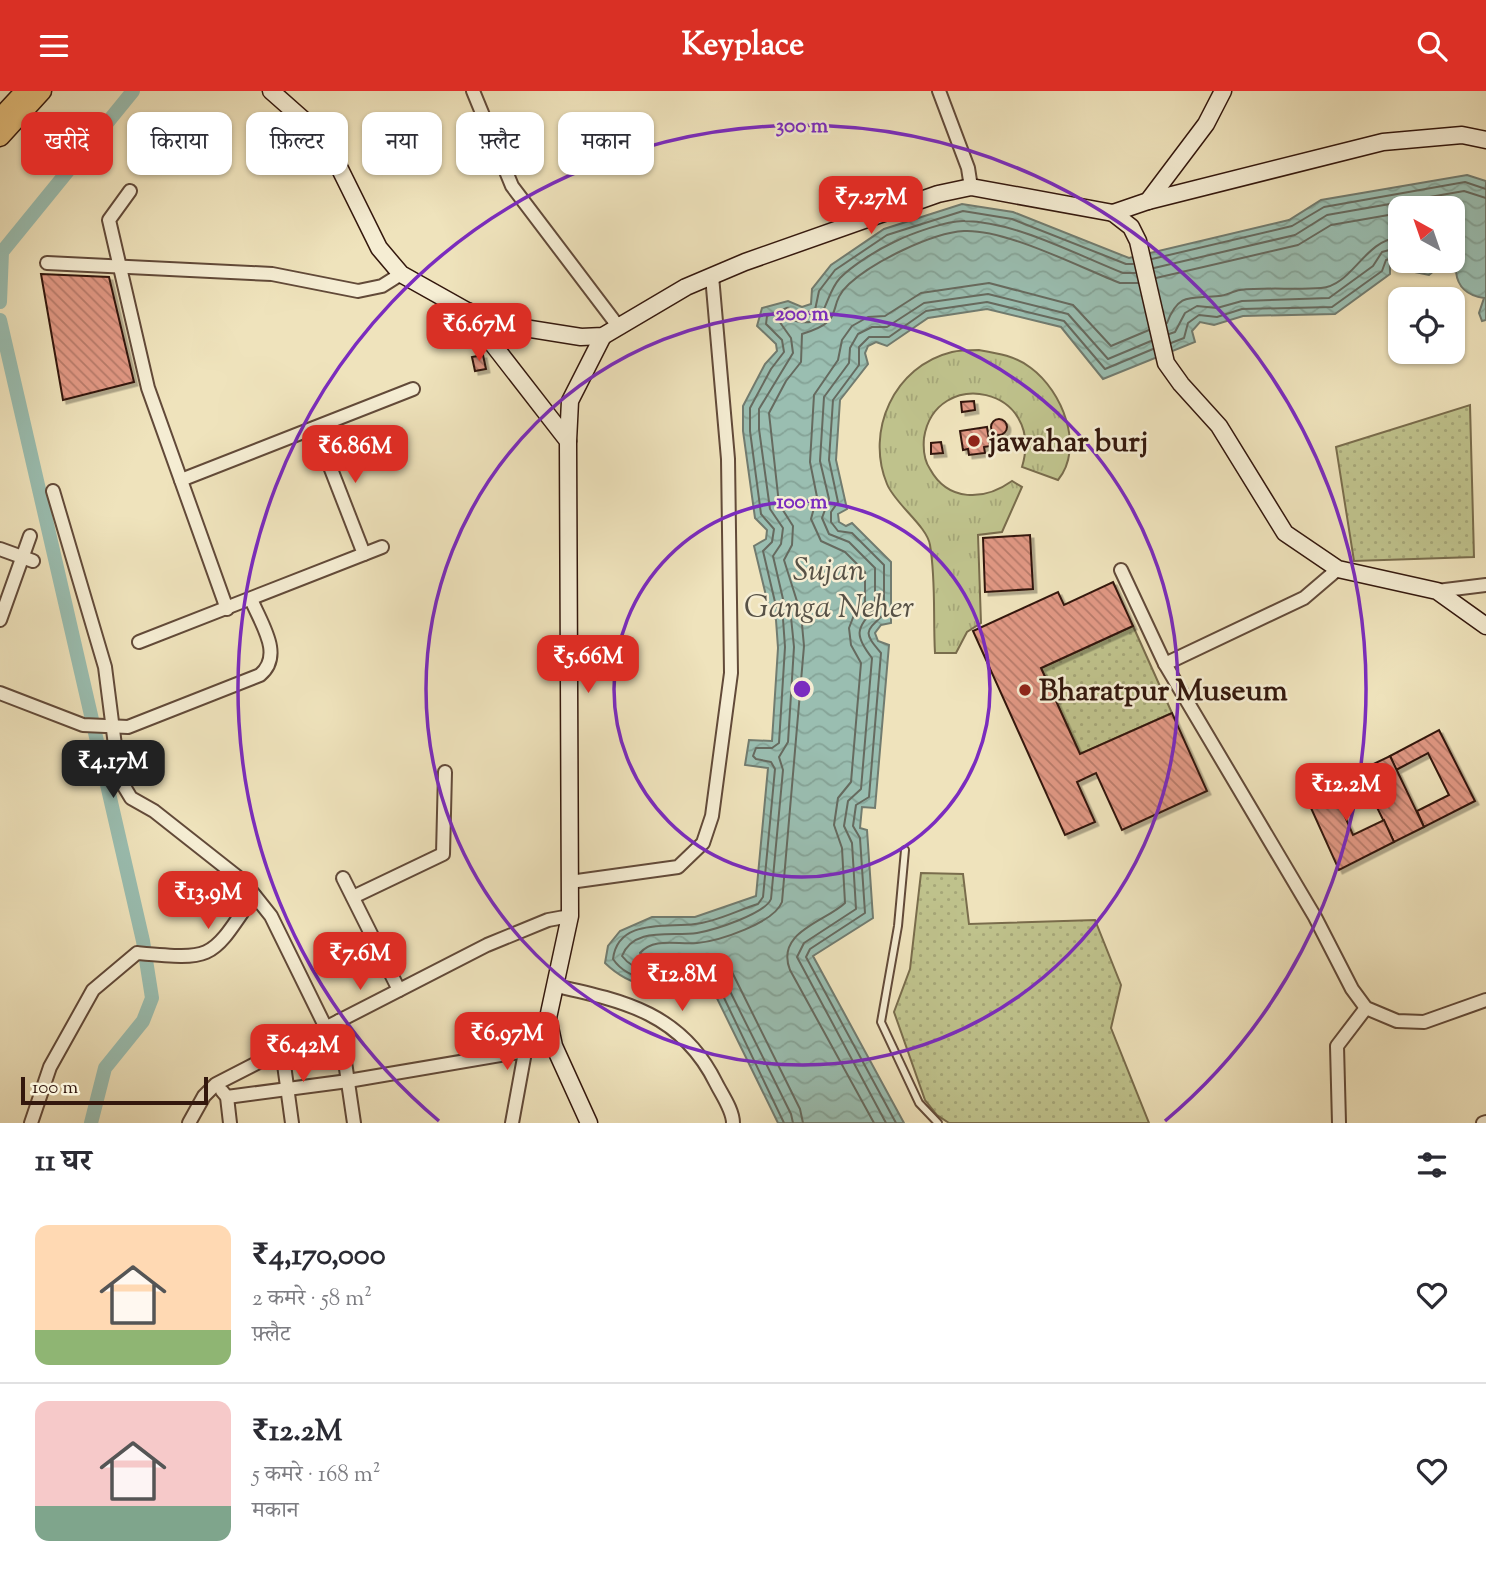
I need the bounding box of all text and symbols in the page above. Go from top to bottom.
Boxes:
text: Keyplace [682,23,804,69]
icon: menu [35,27,73,65]
icon: search [1413,27,1451,65]
chip: खरीदें [21,112,113,175]
chip: किराया [127,112,232,175]
chip: फ़िल्टर [246,112,348,175]
chip: नया [362,112,442,175]
chip: फ़्लैट [456,112,544,175]
chip: मकान [558,112,654,175]
text: 300 m [776,112,829,142]
pin: ₹7.27M [814,177,928,236]
text: ₹7.27M [835,182,907,215]
north arrow [1388,196,1465,273]
map controls [1388,196,1465,364]
button: locate [1388,287,1465,364]
text: 200 m [775,300,830,330]
pin: ₹6.67M [422,303,536,363]
text: ₹6.67M [442,309,516,342]
place label: jawahar burj [988,422,1148,465]
pin: ₹6.86M [298,425,412,485]
text: ₹6.86M [318,431,392,464]
marker: jawahar burj [966,433,982,449]
text: 100 m [777,488,828,518]
water label: Sujan Ganga Neher [744,549,914,632]
pin: ₹5.66M [531,635,645,695]
text: ₹5.66M [553,641,623,674]
place label: Bharatpur Museum [1039,671,1288,714]
centre of rings [790,677,814,701]
marker: Bharatpur Museum [1017,682,1033,698]
pin: ₹4.17M [56,741,170,800]
text: ₹4.17M [78,746,148,779]
pin: ₹12.2M [1289,763,1403,823]
text: ₹12.2M [1311,769,1381,802]
pin: ₹13.9M [151,871,265,931]
text: ₹13.9M [174,877,242,910]
pin: ₹7.6M [311,933,409,992]
text: ₹7.6M [329,938,391,971]
pin: ₹12.8M [625,953,739,1013]
text: ₹12.8M [647,959,717,992]
pin: ₹6.97M [450,1013,564,1072]
text: ₹6.97M [471,1018,543,1051]
pin: ₹6.42M [246,1025,360,1084]
text: ₹6.42M [266,1030,340,1063]
scale bar [21,1074,208,1106]
text: 100 m [32,1075,78,1102]
text: 11 घर [35,1141,92,1184]
icon: filters [1413,1146,1451,1184]
text: ₹4,170,000 [252,1235,386,1278]
icon: home [91,1253,175,1337]
icon: heart [1413,1276,1451,1314]
text: 2 कमरे · 58 m² [252,1283,372,1316]
text: फ़्लैट [252,1319,290,1352]
text: ₹12.2M [252,1411,342,1454]
icon: home [91,1429,175,1513]
icon: heart [1413,1452,1451,1490]
text: 5 कमरे · 168 m² [252,1459,381,1492]
text: मकान [252,1495,299,1528]

